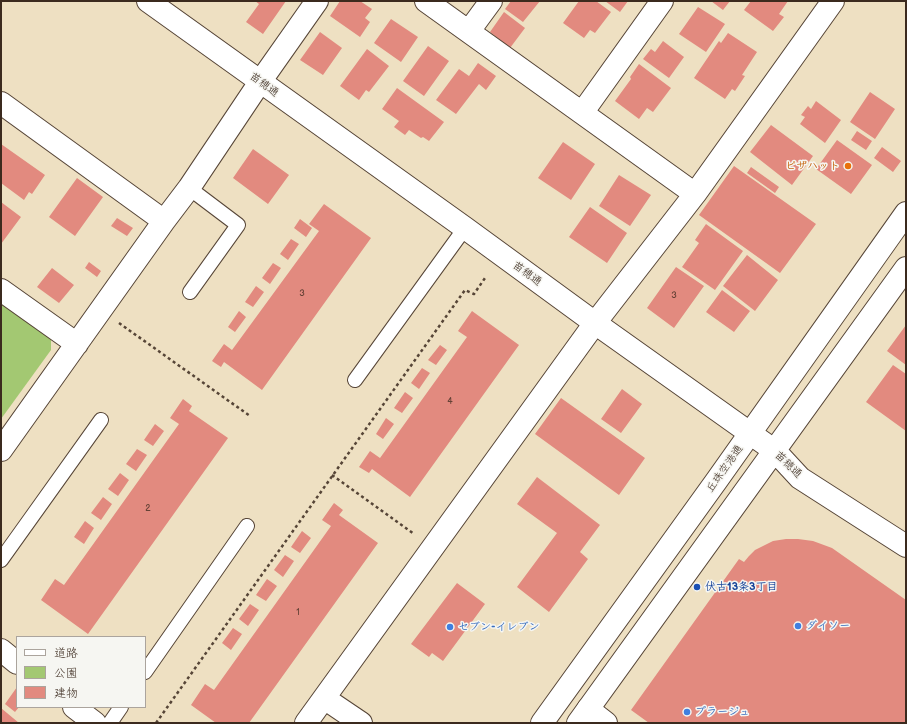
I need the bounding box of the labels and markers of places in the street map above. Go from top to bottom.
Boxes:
place label: ピザハット [785,159,840,173]
marker: ピザハット [843,161,853,171]
place label: 伏古13条3丁目 [705,580,777,594]
marker: 伏古13条3丁目 [692,582,702,592]
place label: ダイソー [806,619,850,633]
place label: セブン-イレブン [458,620,539,634]
marker: ダイソー [793,621,803,631]
marker: セブン-イレブン [445,622,455,632]
place label: プラージュ [695,705,750,719]
marker: プラージュ [682,707,692,717]

